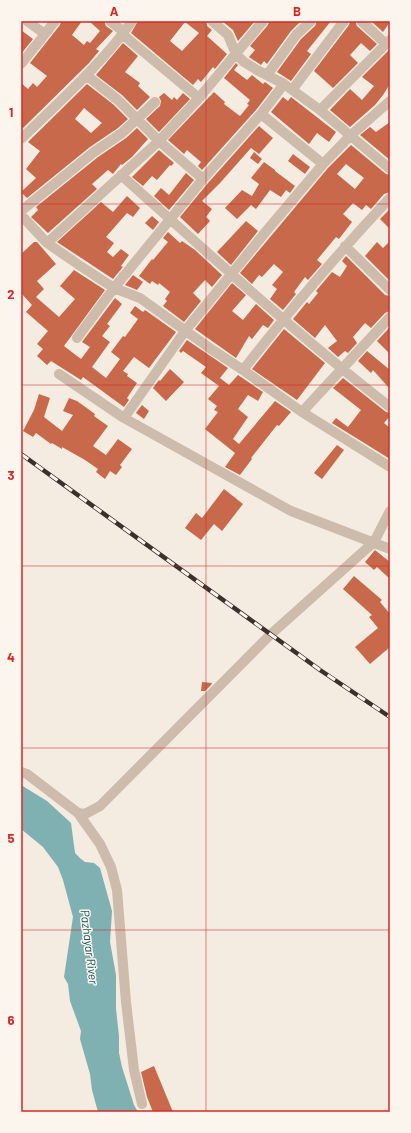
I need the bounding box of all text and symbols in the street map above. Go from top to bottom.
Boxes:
text: A [110,3,119,19]
text: B [293,3,301,19]
text: 1 [9,104,13,120]
text: 2 [7,286,15,302]
text: 3 [7,467,15,483]
text: 4 [7,649,15,665]
text: 5 [7,830,15,846]
water label: Pazhayar River [78,909,102,986]
text: 6 [8,1012,15,1028]

